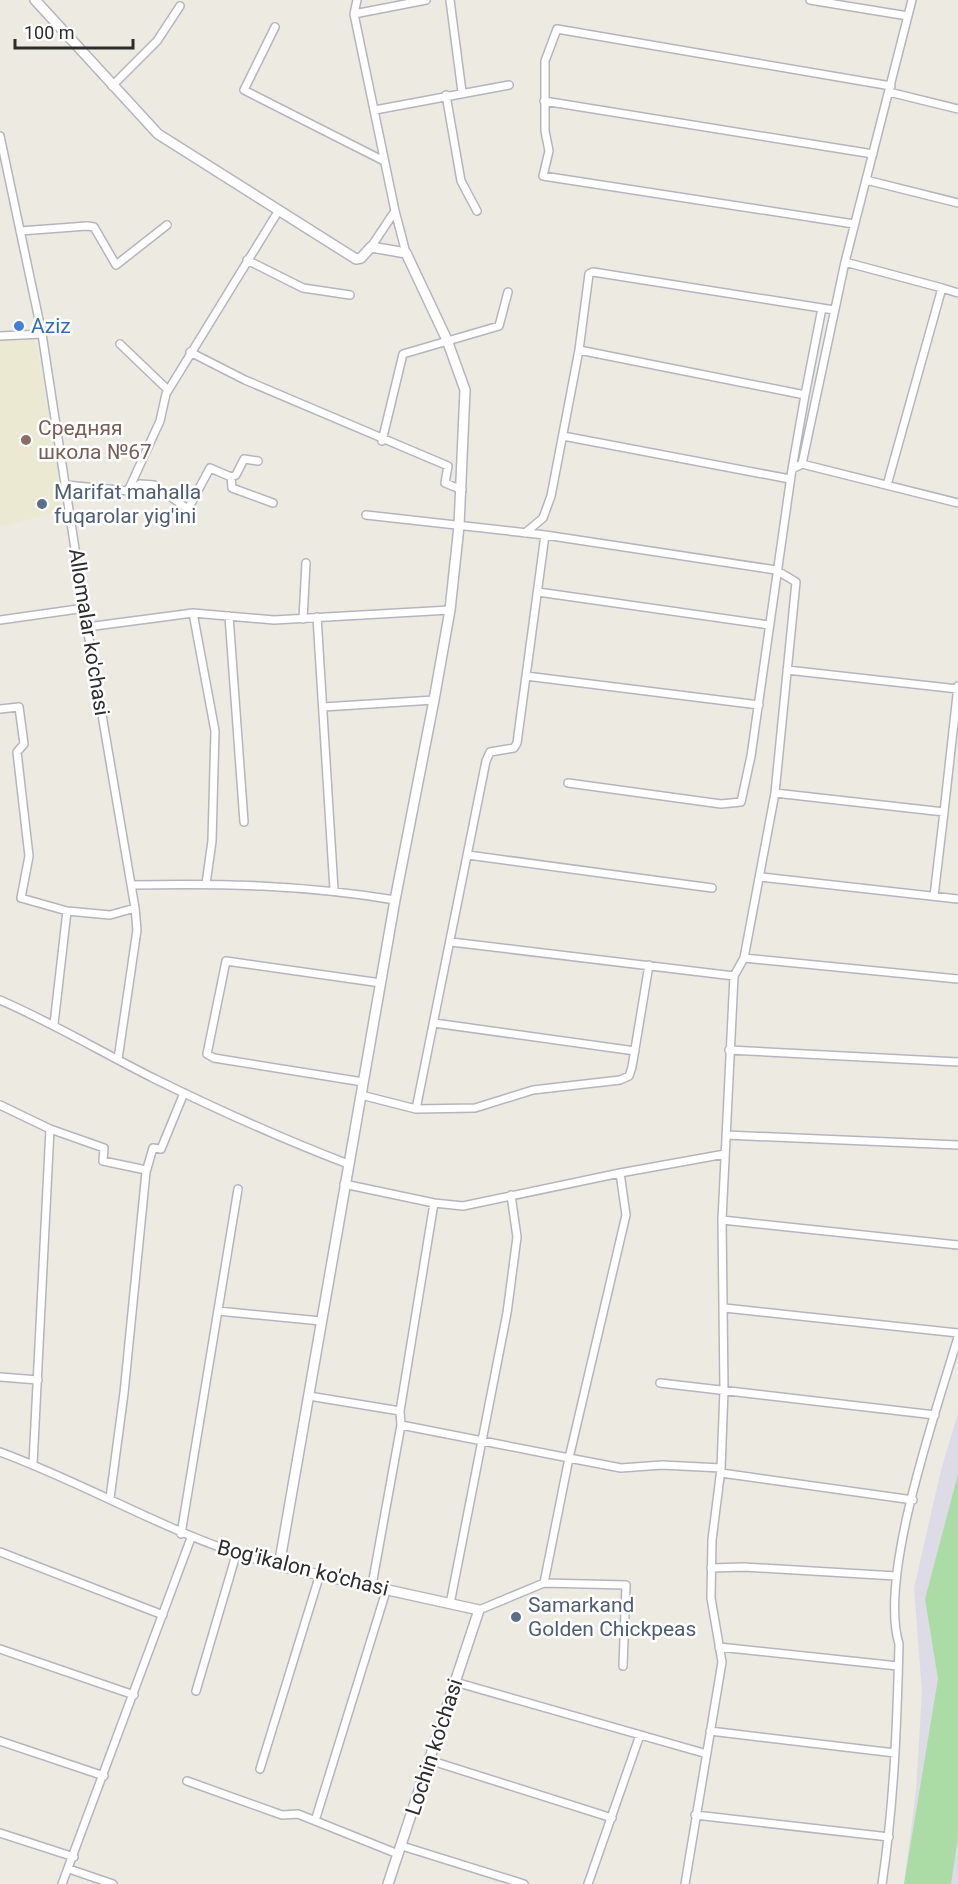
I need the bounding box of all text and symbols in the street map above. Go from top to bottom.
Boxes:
scale bar [15,12,134,50]
text: 100 m [24,22,75,43]
place label: Aziz [31,314,71,338]
marker: Aziz [12,319,26,333]
place label: Средняя школа №67 [38,416,152,464]
marker: Средняя школа №67 [19,433,33,447]
place label: Marifat mahalla fuqarolar yig'ini [54,480,201,528]
marker: Marifat mahalla fuqarolar yig'ini [35,497,49,511]
street label: Allomalar ko'chasi [64,547,114,717]
street label: Bog'ikalon ko'chasi [215,1535,391,1601]
place label: Samarkand Golden Chickpeas [528,1593,696,1641]
marker: Samarkand Golden Chickpeas [509,1610,523,1624]
street label: Lochin ko'chasi [401,1676,467,1818]

